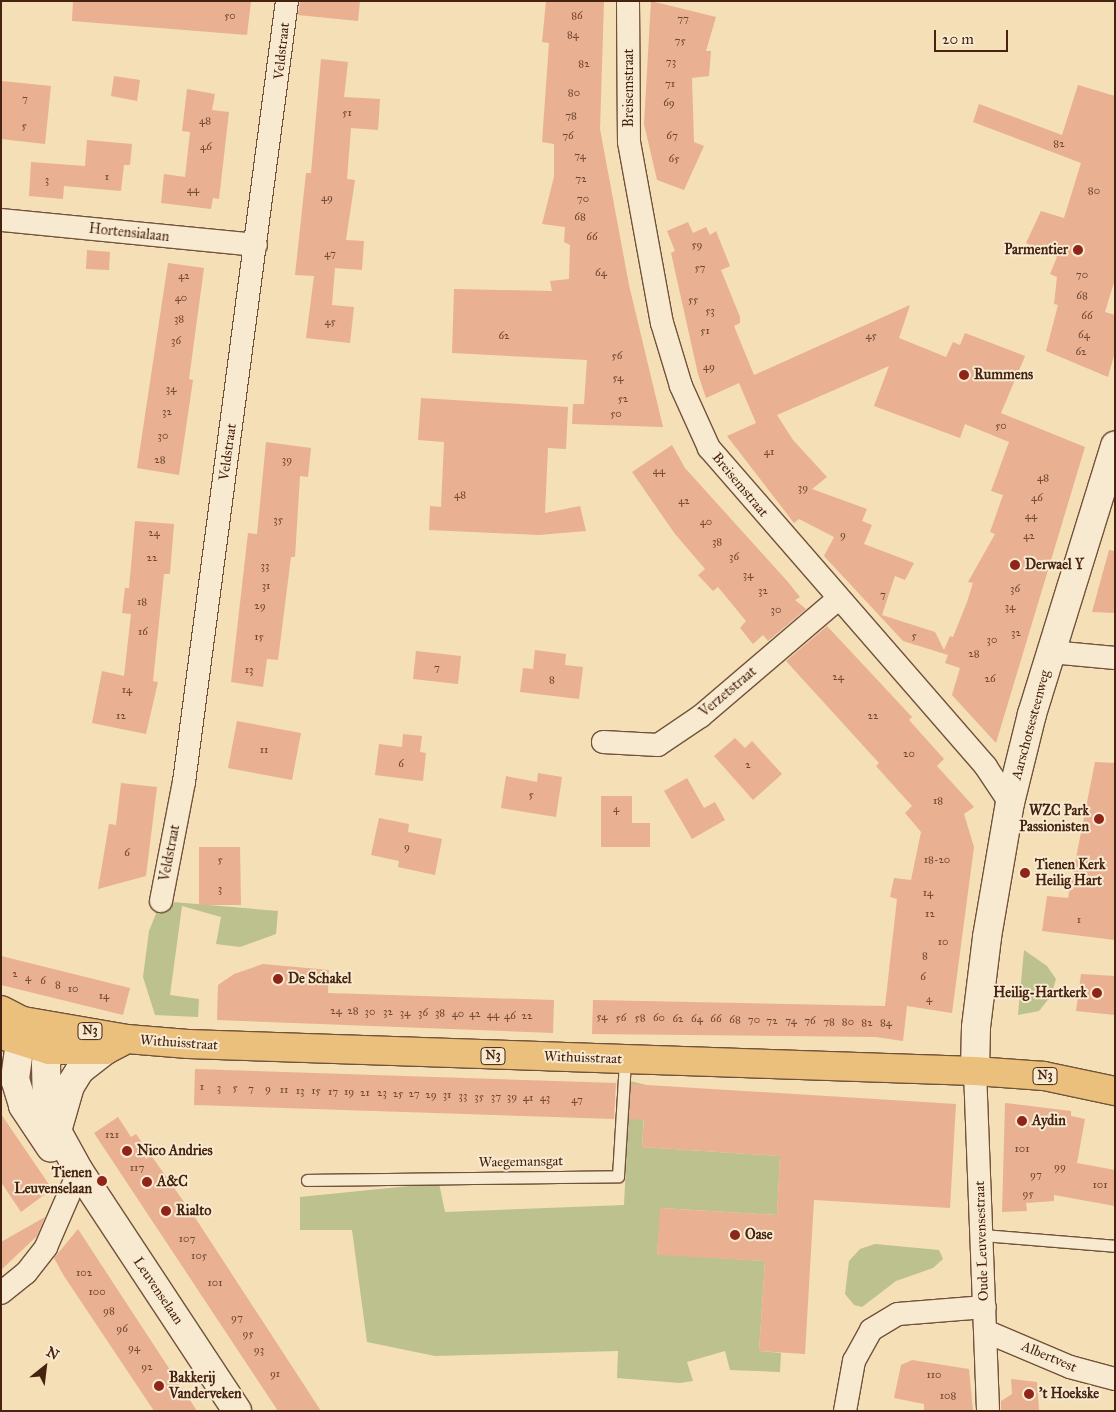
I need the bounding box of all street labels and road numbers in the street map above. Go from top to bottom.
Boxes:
street label: Veldstraat [271,22,293,80]
street label: Breisemstraat [621,49,637,127]
street label: Hortensialaan [88,220,170,246]
street label: Veldstraat [216,422,240,482]
street label: Breisemstraat [708,449,772,521]
street label: Verzetstraat [696,663,760,721]
street label: Aarschotsesteenweg [1008,668,1054,782]
street label: Veldstraat [156,823,184,883]
road number: N3 [78,1021,102,1040]
street label: Withuisstraat [139,1032,219,1054]
road number: N3 [480,1046,506,1066]
street label: Withuisstraat [544,1048,622,1068]
road number: N3 [1032,1066,1058,1086]
street label: Waegemansgat [479,1153,563,1171]
street label: Oude Leuvensestraat [972,1180,992,1302]
street label: Leuvenselaan [129,1254,187,1328]
street label: Albertvest [1019,1338,1079,1376]

